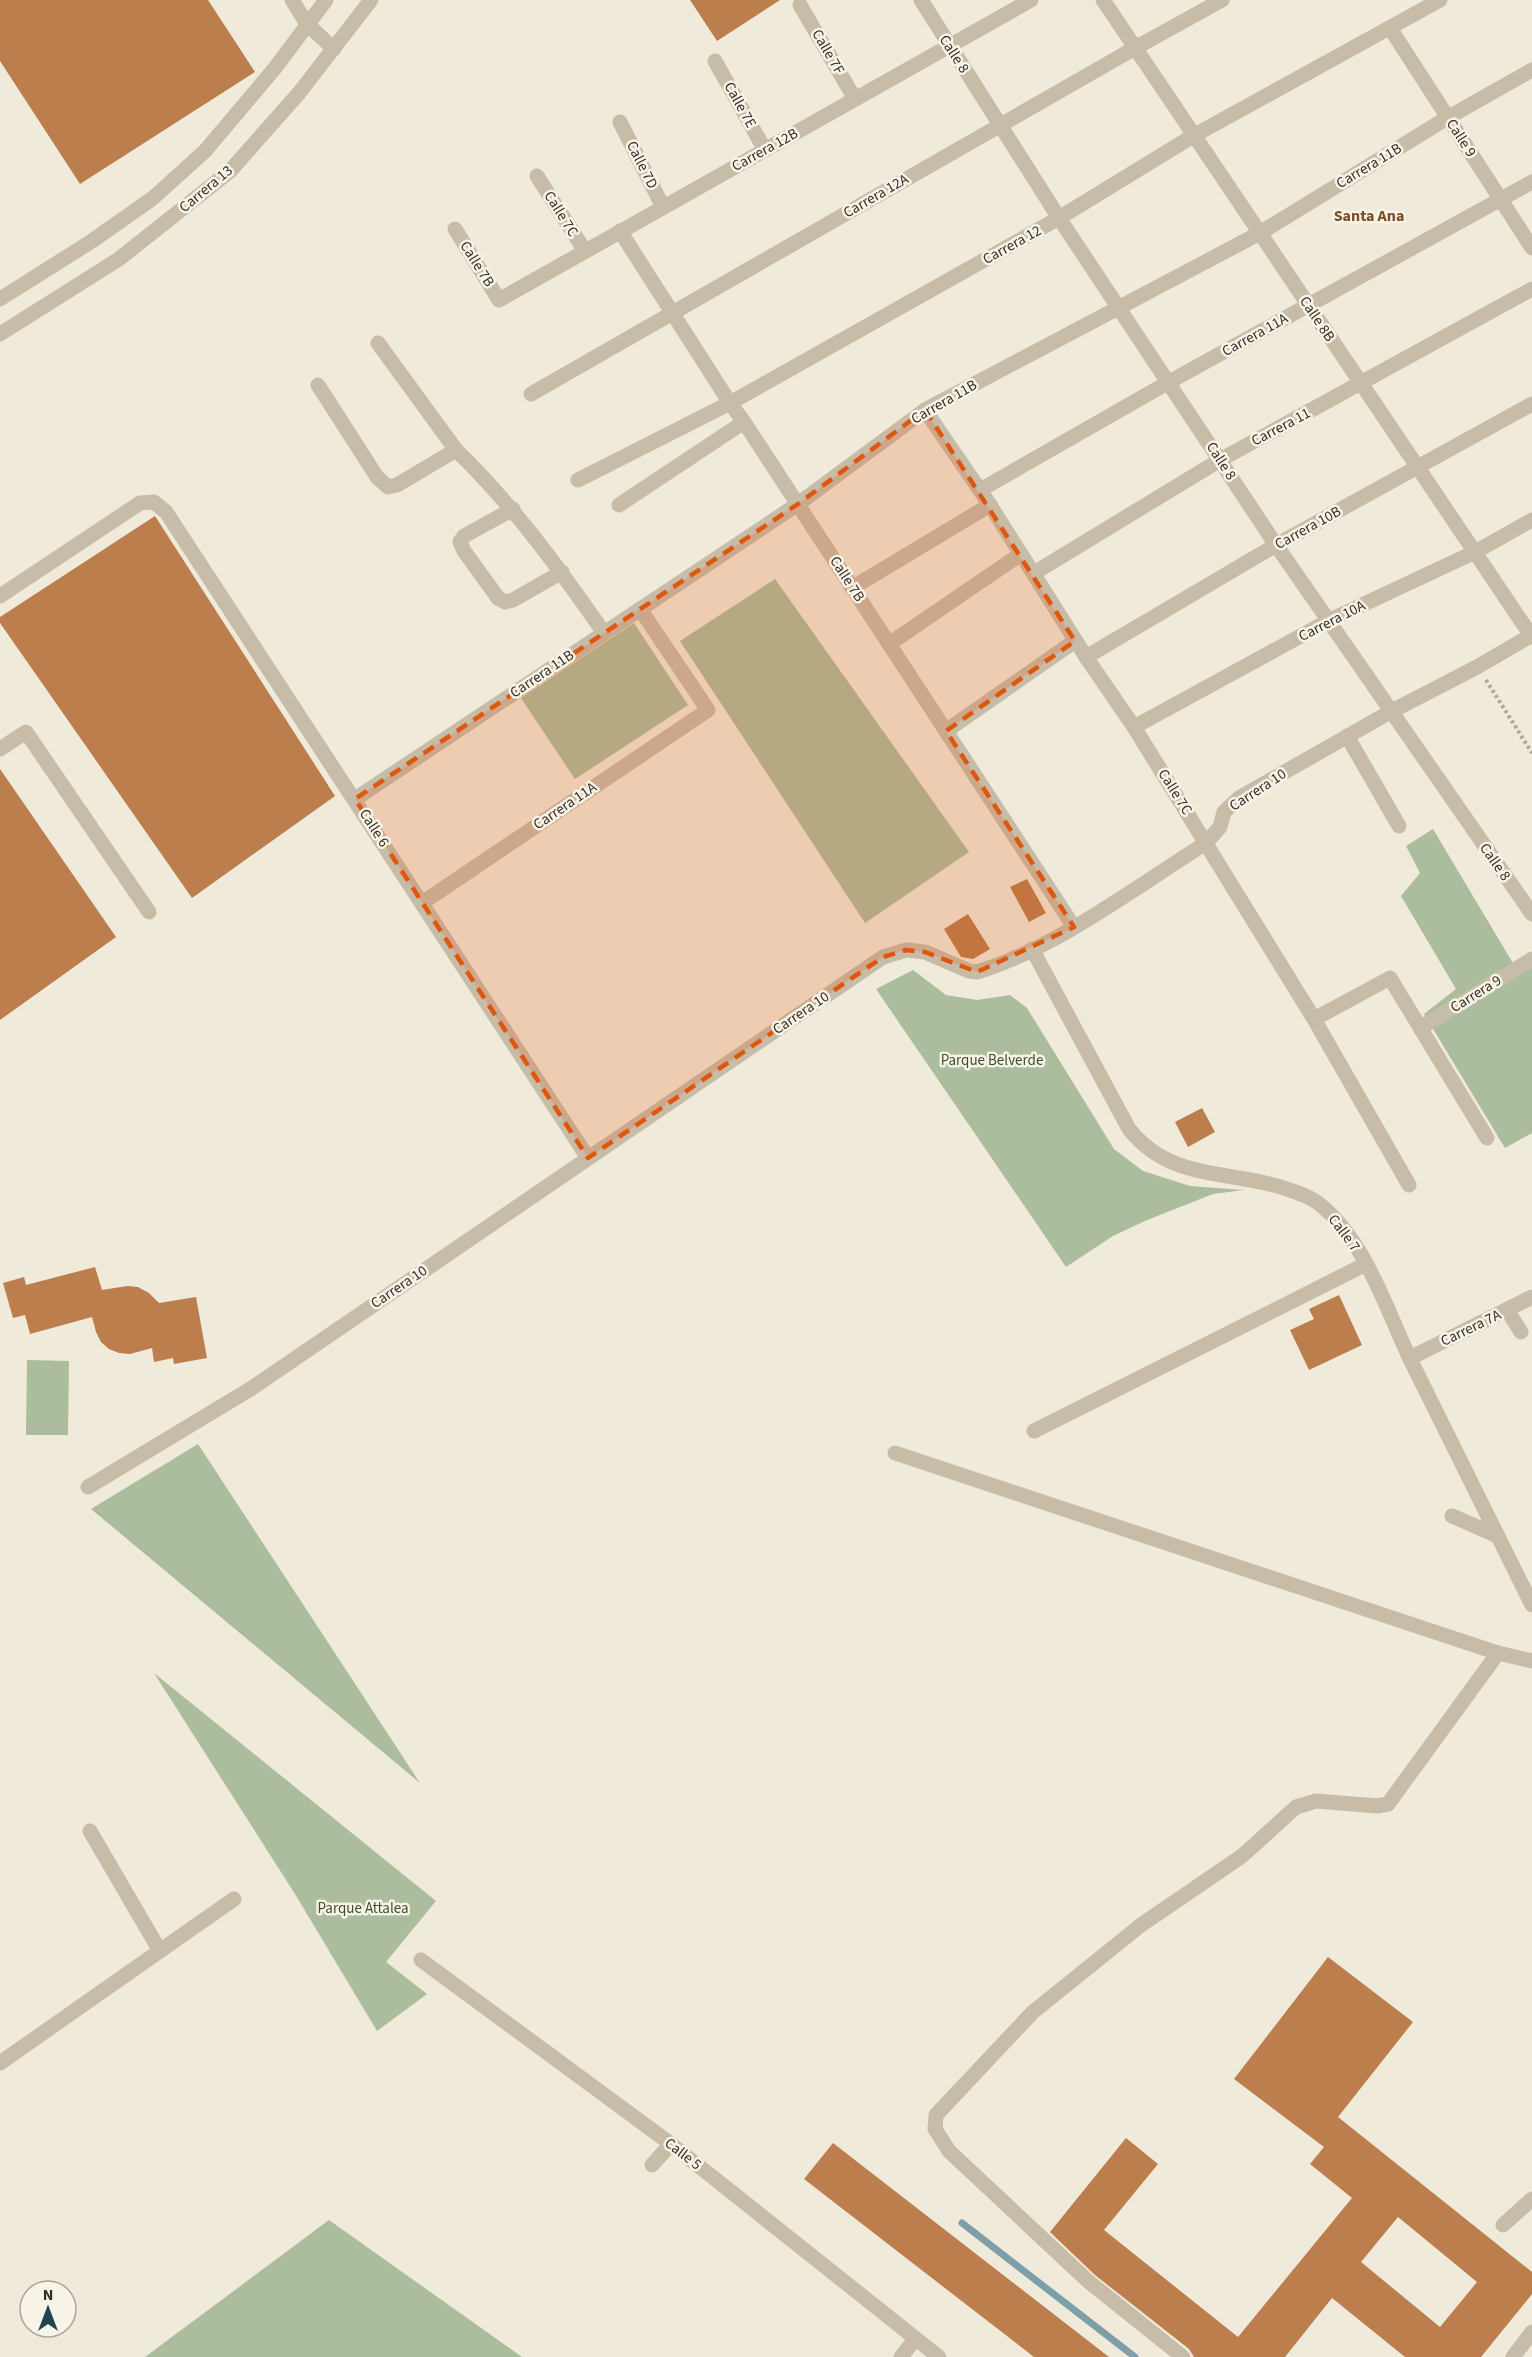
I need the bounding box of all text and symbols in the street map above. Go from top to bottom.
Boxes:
street label: Calle 7F [807,25,850,79]
street label: Calle 8 [934,31,974,77]
street label: Calle 7E [719,78,761,132]
street label: Calle 9 [1441,115,1481,161]
street label: Carrera 12B [728,123,802,177]
street label: Calle 7D [621,138,663,192]
street label: Carrera 11B [1332,138,1406,194]
street label: Carrera 13 [175,160,237,218]
street label: Carrera 12A [839,168,913,223]
street label: Calle 7C [539,187,583,241]
district label: Santa Ana [1334,205,1404,227]
street label: Carrera 12 [979,220,1045,270]
street label: Calle 7B [455,237,499,291]
street label: Calle 8B [1294,292,1340,346]
street label: Carrera 11A [1218,308,1292,362]
street label: Carrera 11B [907,375,981,429]
street label: Carrera 11 [1248,403,1314,451]
street label: Calle 8 [1201,438,1241,484]
street label: Carrera 10B [1271,501,1345,555]
street label: Calle 7B [824,552,870,606]
street label: Carrera 10A [1295,595,1370,647]
street label: Carrera 11B [506,645,578,703]
street label: Carrera 10 [1225,764,1291,816]
street label: Calle 7C [1153,765,1197,819]
street label: Carrera 11A [529,777,602,835]
street label: Calle 6 [354,805,394,851]
street label: Calle 8 [1474,839,1516,885]
street label: Carrera 9 [1446,970,1506,1018]
street label: Carrera 10 [769,986,833,1040]
park label: Parque Belverde [941,1050,1043,1071]
street label: Calle 7 [1323,1210,1365,1256]
street label: Carrera 10 [367,1260,431,1314]
street label: Carrera 7A [1437,1304,1506,1352]
park label: Parque Attalea [317,1898,409,1919]
street label: Calle 5 [660,2133,706,2175]
north arrow [18,2279,78,2339]
text: N [43,2284,53,2306]

